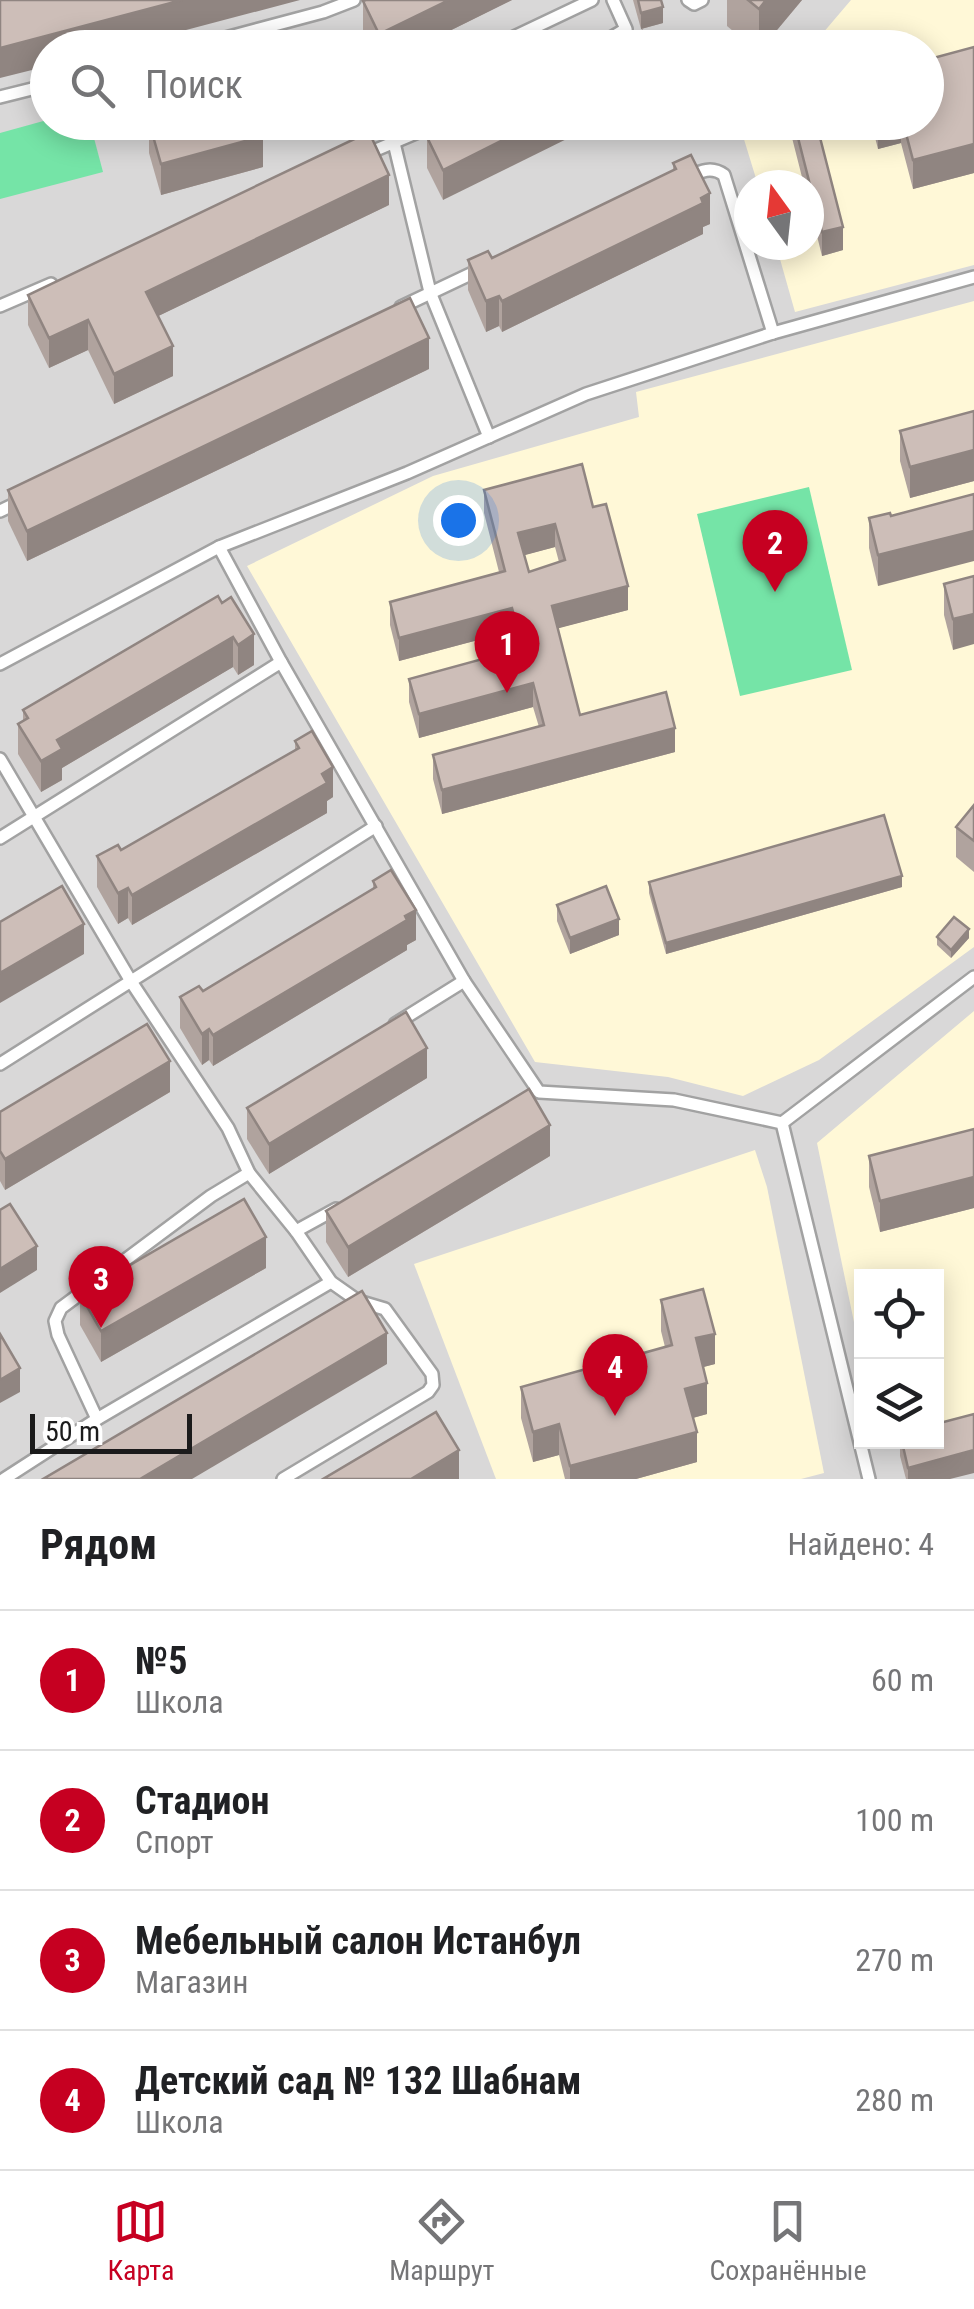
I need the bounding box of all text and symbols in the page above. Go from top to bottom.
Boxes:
search box [30,30,944,140]
icon: search [65,58,120,113]
text: Поиск [145,63,243,107]
north arrow [734,170,824,260]
your location [433,495,484,546]
pin: 2 [742,510,808,592]
pin: 1 [474,610,540,693]
pin: 3 [68,1246,134,1328]
map controls [854,1269,944,1449]
button: locate [854,1269,944,1359]
pin: 4 [582,1334,648,1416]
button: layers [854,1359,944,1449]
scale bar [30,1409,192,1454]
text: 50 m [45,1415,100,1448]
text: Рядом [40,1520,157,1569]
text: Найдено: 4 [787,1525,934,1563]
text: №5 [135,1639,187,1683]
text: 1 [64,1661,81,1699]
text: 60 m [871,1661,934,1699]
text: Школа [135,1683,224,1721]
text: Стадион [135,1779,269,1823]
text: 2 [64,1801,81,1839]
text: 100 m [855,1801,934,1839]
text: Спорт [135,1823,214,1861]
text: Мебельный салон Истанбул [135,1919,581,1963]
text: 3 [64,1941,81,1979]
text: 270 m [855,1941,934,1979]
text: Магазин [135,1963,249,2001]
text: Детский сад № 132 Шабнам [135,2059,582,2103]
text: 4 [64,2081,81,2119]
text: 280 m [855,2081,934,2119]
text: Школа [135,2103,224,2141]
tab: Карта [107,2194,174,2287]
tab: Маршрут [389,2194,495,2287]
tab: Сохранённые [709,2194,867,2287]

